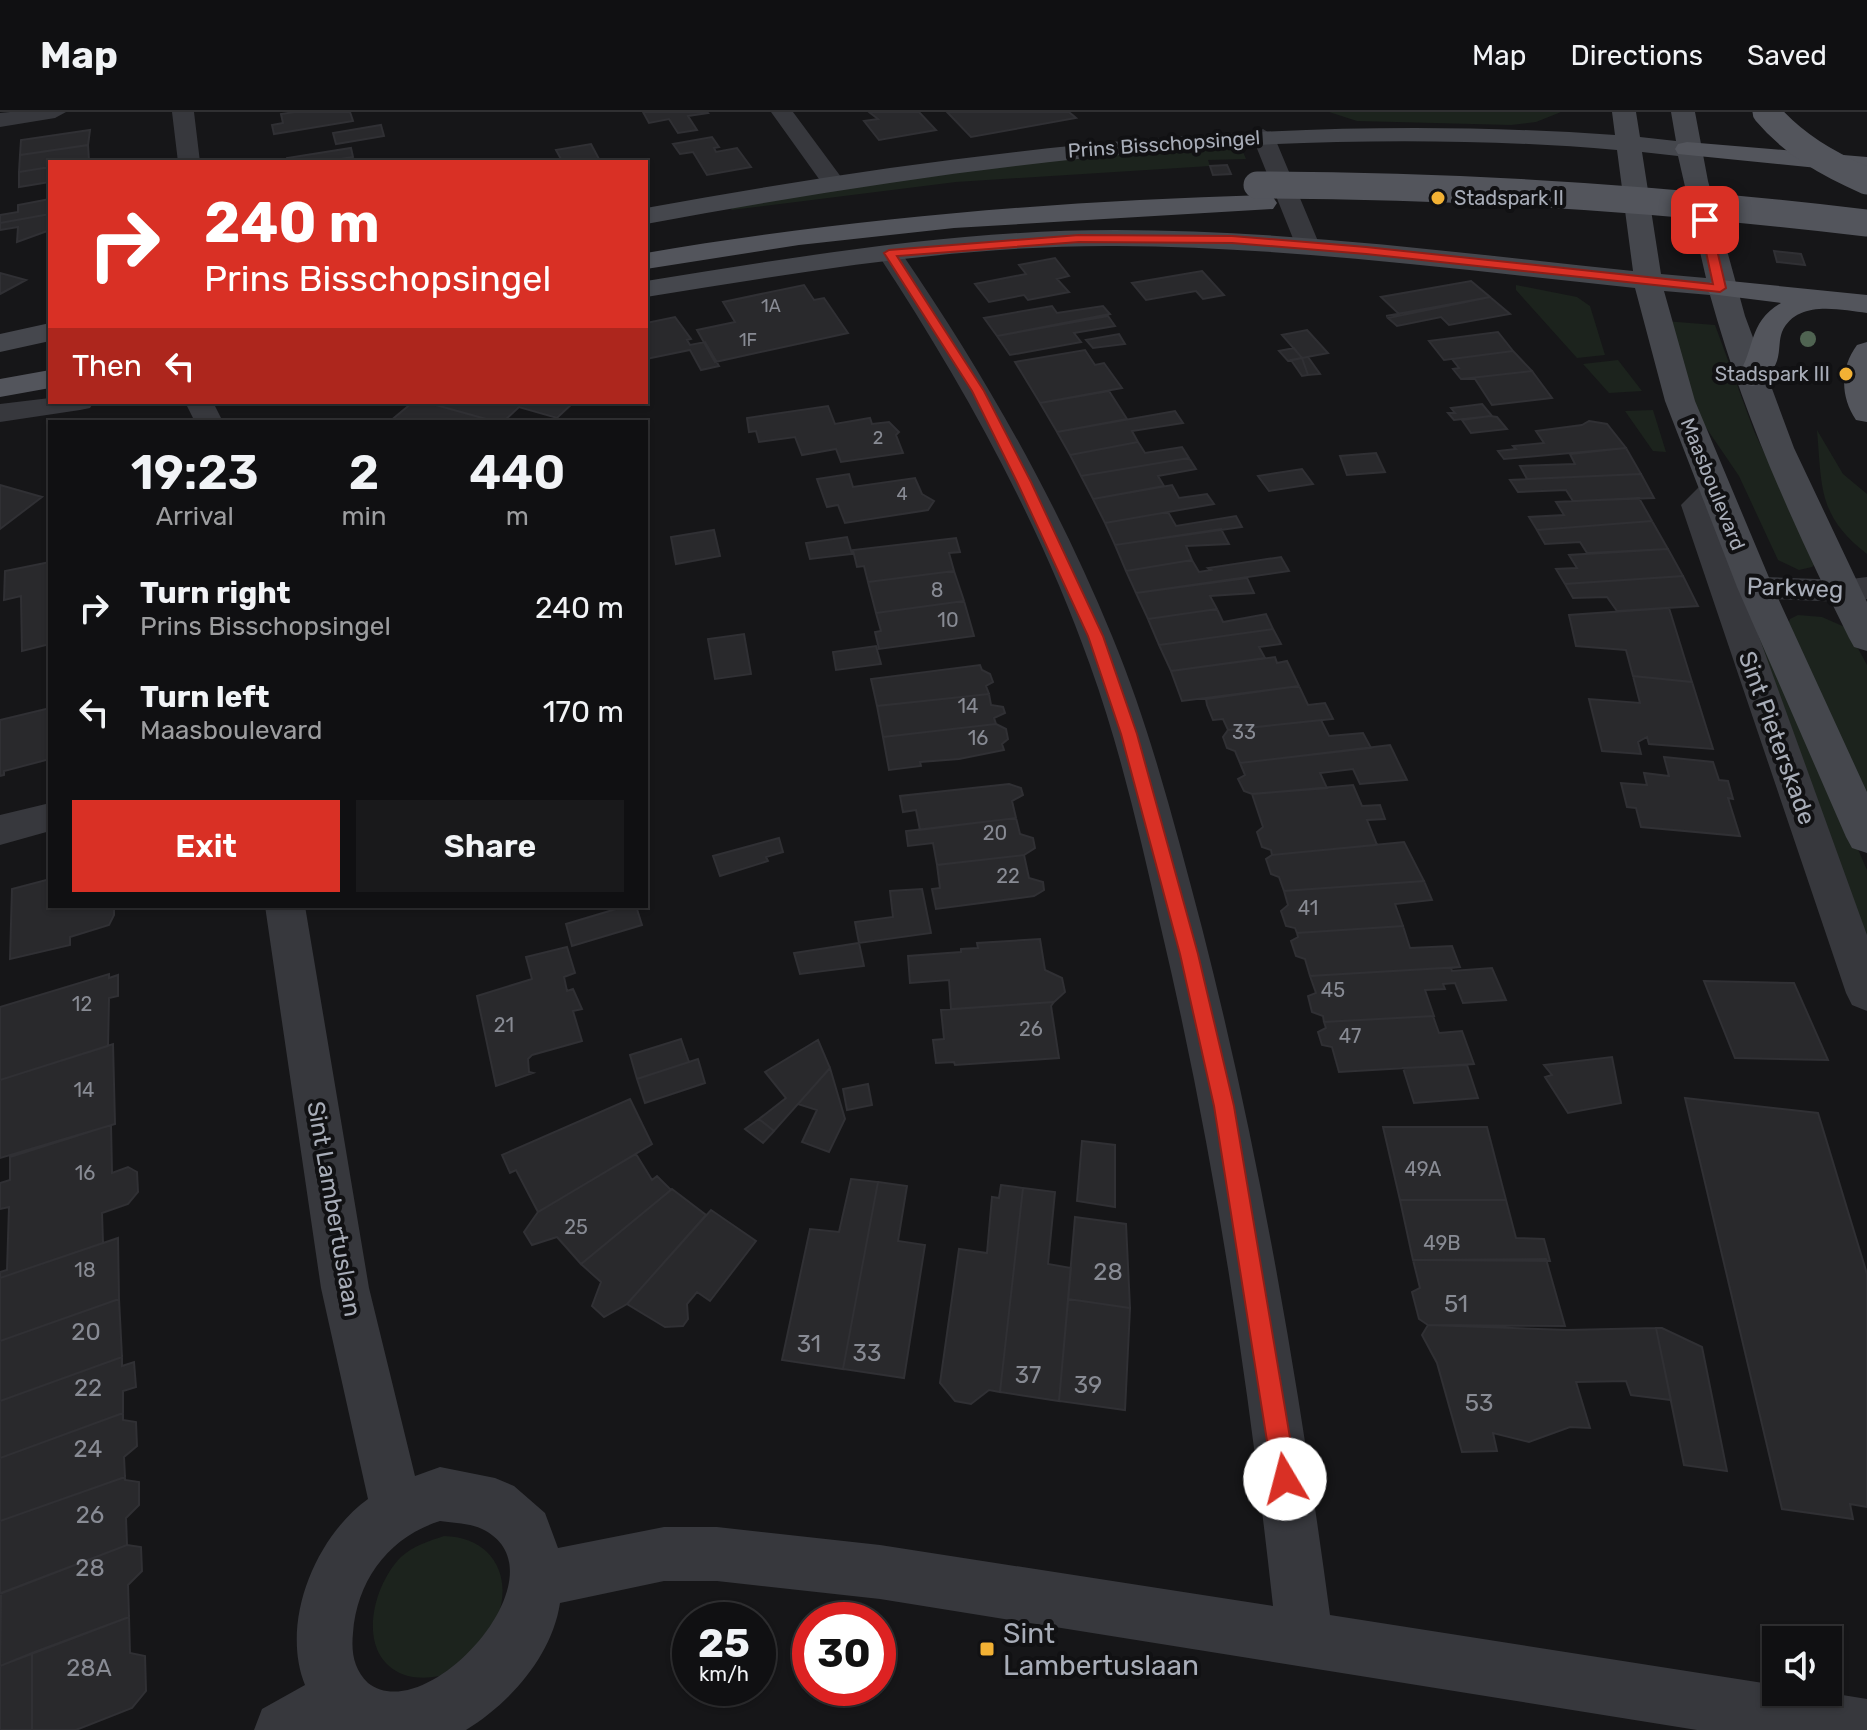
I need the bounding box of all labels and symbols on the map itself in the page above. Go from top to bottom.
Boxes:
street label: Prins Bisschopsingel [1067,125,1261,163]
place label: Stadspark II [1454,186,1564,210]
pin [1671,186,1739,254]
marker: Stadspark II [1429,189,1447,207]
house number: 1A [761,295,781,317]
house number: 1F [739,329,757,351]
place label: Stadspark III [1715,362,1830,386]
marker: Stadspark III [1837,365,1855,383]
street label: Maasboulevard [1676,414,1750,554]
house number: 2 [873,427,883,449]
house number: 4 [896,483,908,505]
street label: Parkweg [1746,572,1844,604]
house number: 8 [931,578,943,602]
house number: 10 [937,608,959,632]
street label: Sint Pieterskade [1733,648,1821,828]
house number: 14 [958,694,978,718]
house number: 33 [1232,720,1256,744]
house number: 16 [968,726,988,750]
house number: 20 [983,821,1007,845]
house number: 22 [996,864,1020,888]
house number: 41 [1298,896,1318,920]
house number: 45 [1321,978,1345,1002]
house number: 12 [72,992,92,1016]
house number: 21 [494,1013,514,1037]
house number: 26 [1019,1017,1043,1041]
house number: 47 [1339,1024,1361,1048]
house number: 14 [74,1078,94,1102]
street label: Sint Lambertuslaan [301,1099,367,1319]
house number: 49A [1405,1157,1441,1181]
house number: 16 [75,1161,95,1185]
house number: 25 [564,1215,588,1239]
house number: 49B [1423,1231,1461,1255]
house number: 18 [74,1258,96,1282]
house number: 28 [1093,1258,1123,1286]
house number: 51 [1444,1290,1468,1318]
house number: 20 [71,1318,101,1346]
house number: 31 [797,1330,821,1358]
house number: 33 [853,1339,881,1367]
house number: 37 [1015,1361,1041,1389]
house number: 39 [1074,1371,1102,1399]
house number: 22 [74,1374,102,1402]
house number: 53 [1465,1389,1493,1417]
house number: 24 [74,1435,102,1463]
position arrow [1243,1437,1327,1521]
house number: 26 [76,1501,104,1529]
house number: 28 [75,1554,105,1582]
speed limit sign: 30 [792,1602,896,1706]
place label: Sint Lambertuslaan [1003,1617,1199,1682]
marker: Sint Lambertuslaan [978,1640,996,1658]
house number: 28A [66,1654,112,1682]

